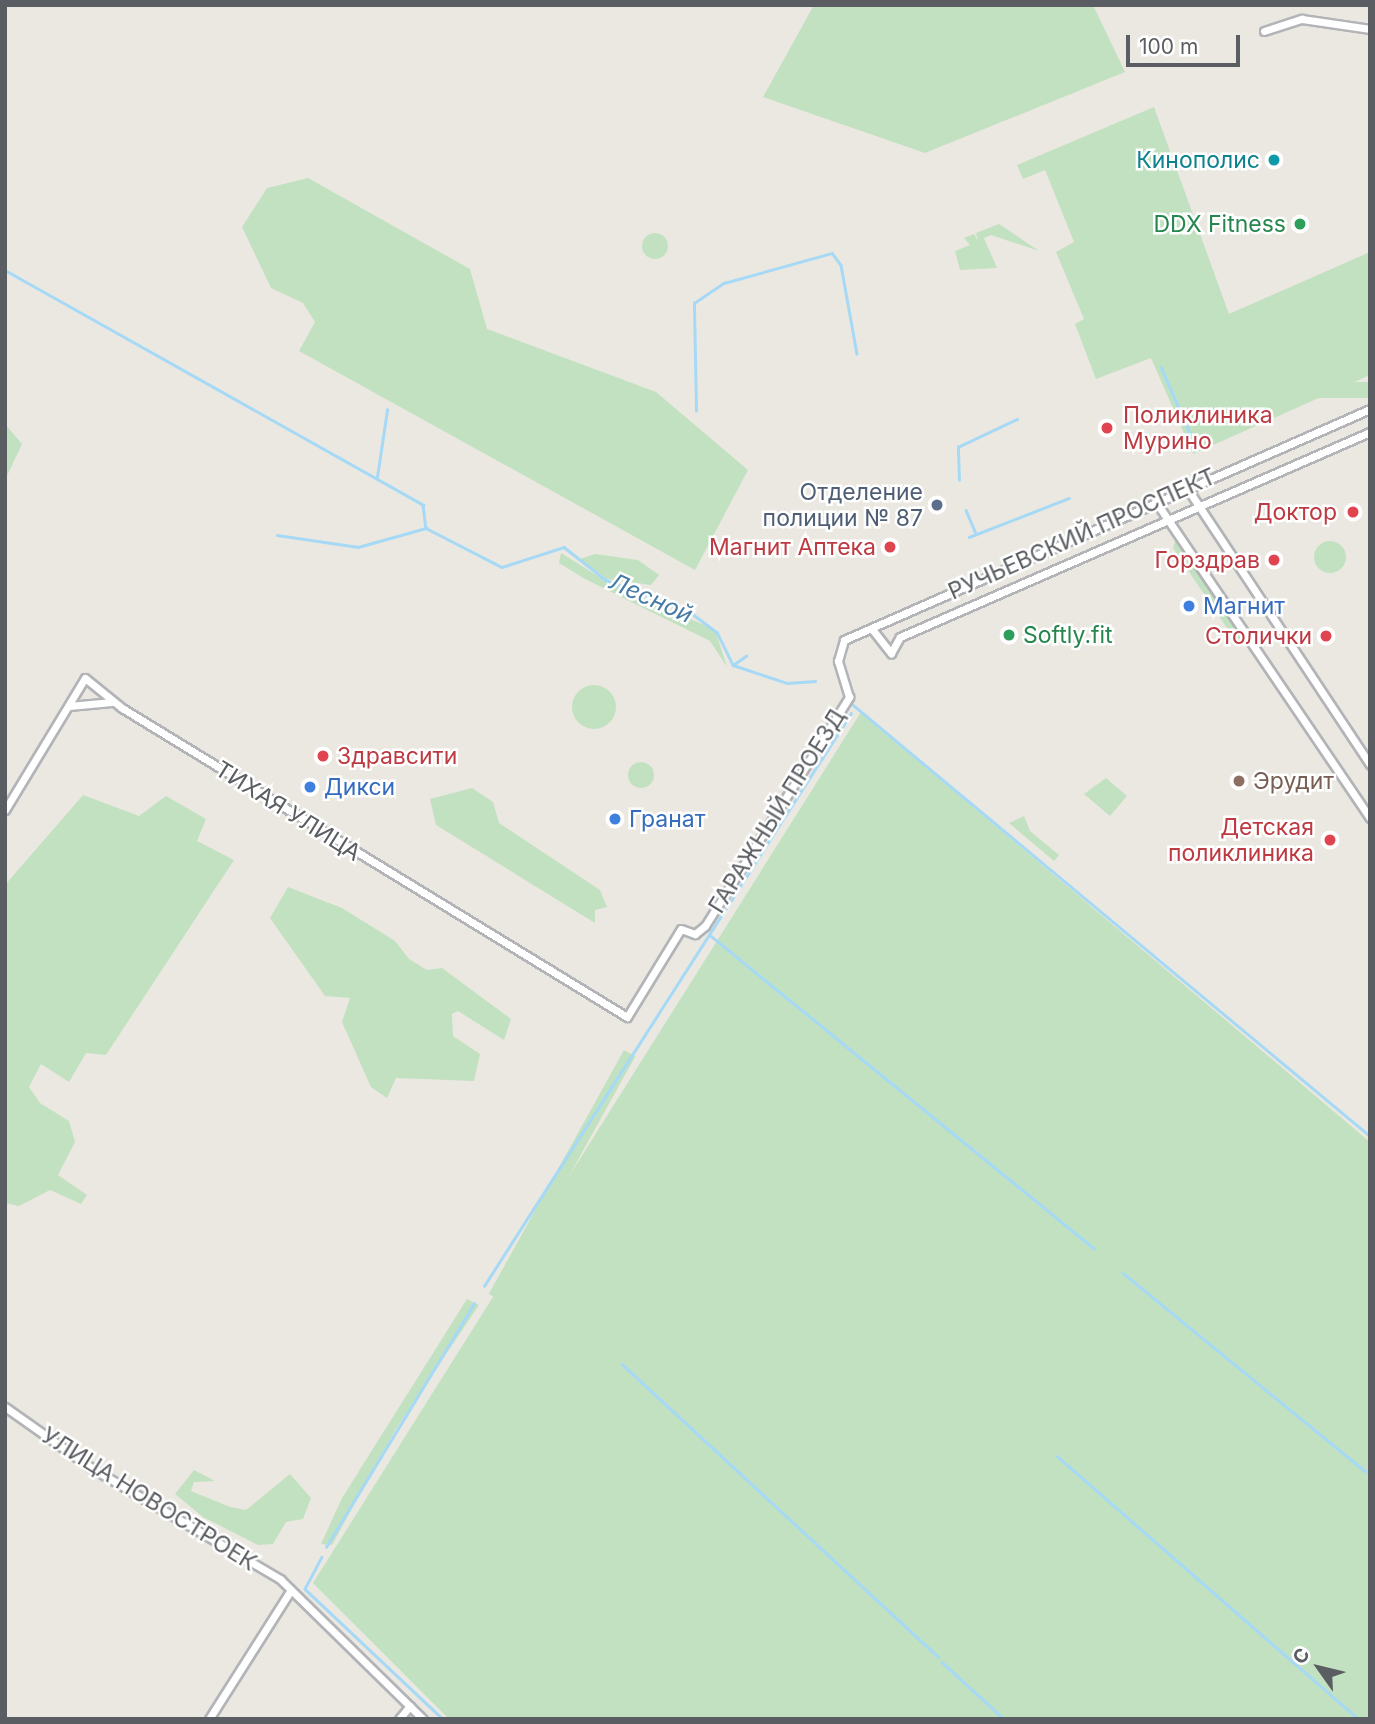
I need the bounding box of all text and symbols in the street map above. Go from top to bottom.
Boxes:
scale bar [1130,21,1244,65]
text: 100 m [1139,34,1198,59]
place label: Кинополис [1136,146,1260,174]
marker: Кинополис [1266,152,1282,168]
place label: DDX Fitness [1153,210,1286,238]
marker: DDX Fitness [1292,216,1308,232]
place label: Поликлиника Мурино [1123,401,1273,455]
marker: Поликлиника Мурино [1097,418,1117,438]
street label: РУЧЬЕВСКИЙ ПРОСПЕКТ [944,462,1220,606]
place label: Отделение полиции № 87 [763,478,923,532]
marker: Отделение полиции № 87 [929,497,945,513]
place label: Доктор [1254,498,1337,526]
marker: Доктор [1343,502,1363,522]
place label: Магнит Аптека [709,533,876,561]
marker: Магнит Аптека [882,539,898,555]
place label: Горздрав [1155,546,1260,574]
marker: Горздрав [1266,552,1282,568]
water label: Лесной [605,567,697,629]
place label: Магнит [1203,592,1285,620]
marker: Магнит [1181,598,1197,614]
place label: Softly.fit [1023,621,1113,649]
place label: Столички [1205,622,1312,650]
marker: Softly.fit [1001,627,1017,643]
marker: Столички [1318,628,1334,644]
street label: ГАРАЖНЫЙ ПРОЕЗД [703,704,851,918]
place label: Здравсити [337,742,457,770]
marker: Здравсити [315,748,331,764]
street label: ТИХАЯ УЛИЦА [210,755,366,867]
place label: Эрудит [1253,767,1334,795]
place label: Дикси [324,773,395,801]
marker: Эрудит [1231,773,1247,789]
marker: Дикси [302,779,318,795]
place label: Гранат [629,805,705,833]
marker: Гранат [607,811,623,827]
place label: Детская поликлиника [1168,813,1314,867]
marker: Детская поликлиника [1320,830,1340,850]
street label: УЛИЦА НОВОСТРОЕК [36,1421,262,1577]
north arrow [1284,1633,1354,1703]
text: С [1288,1644,1315,1668]

